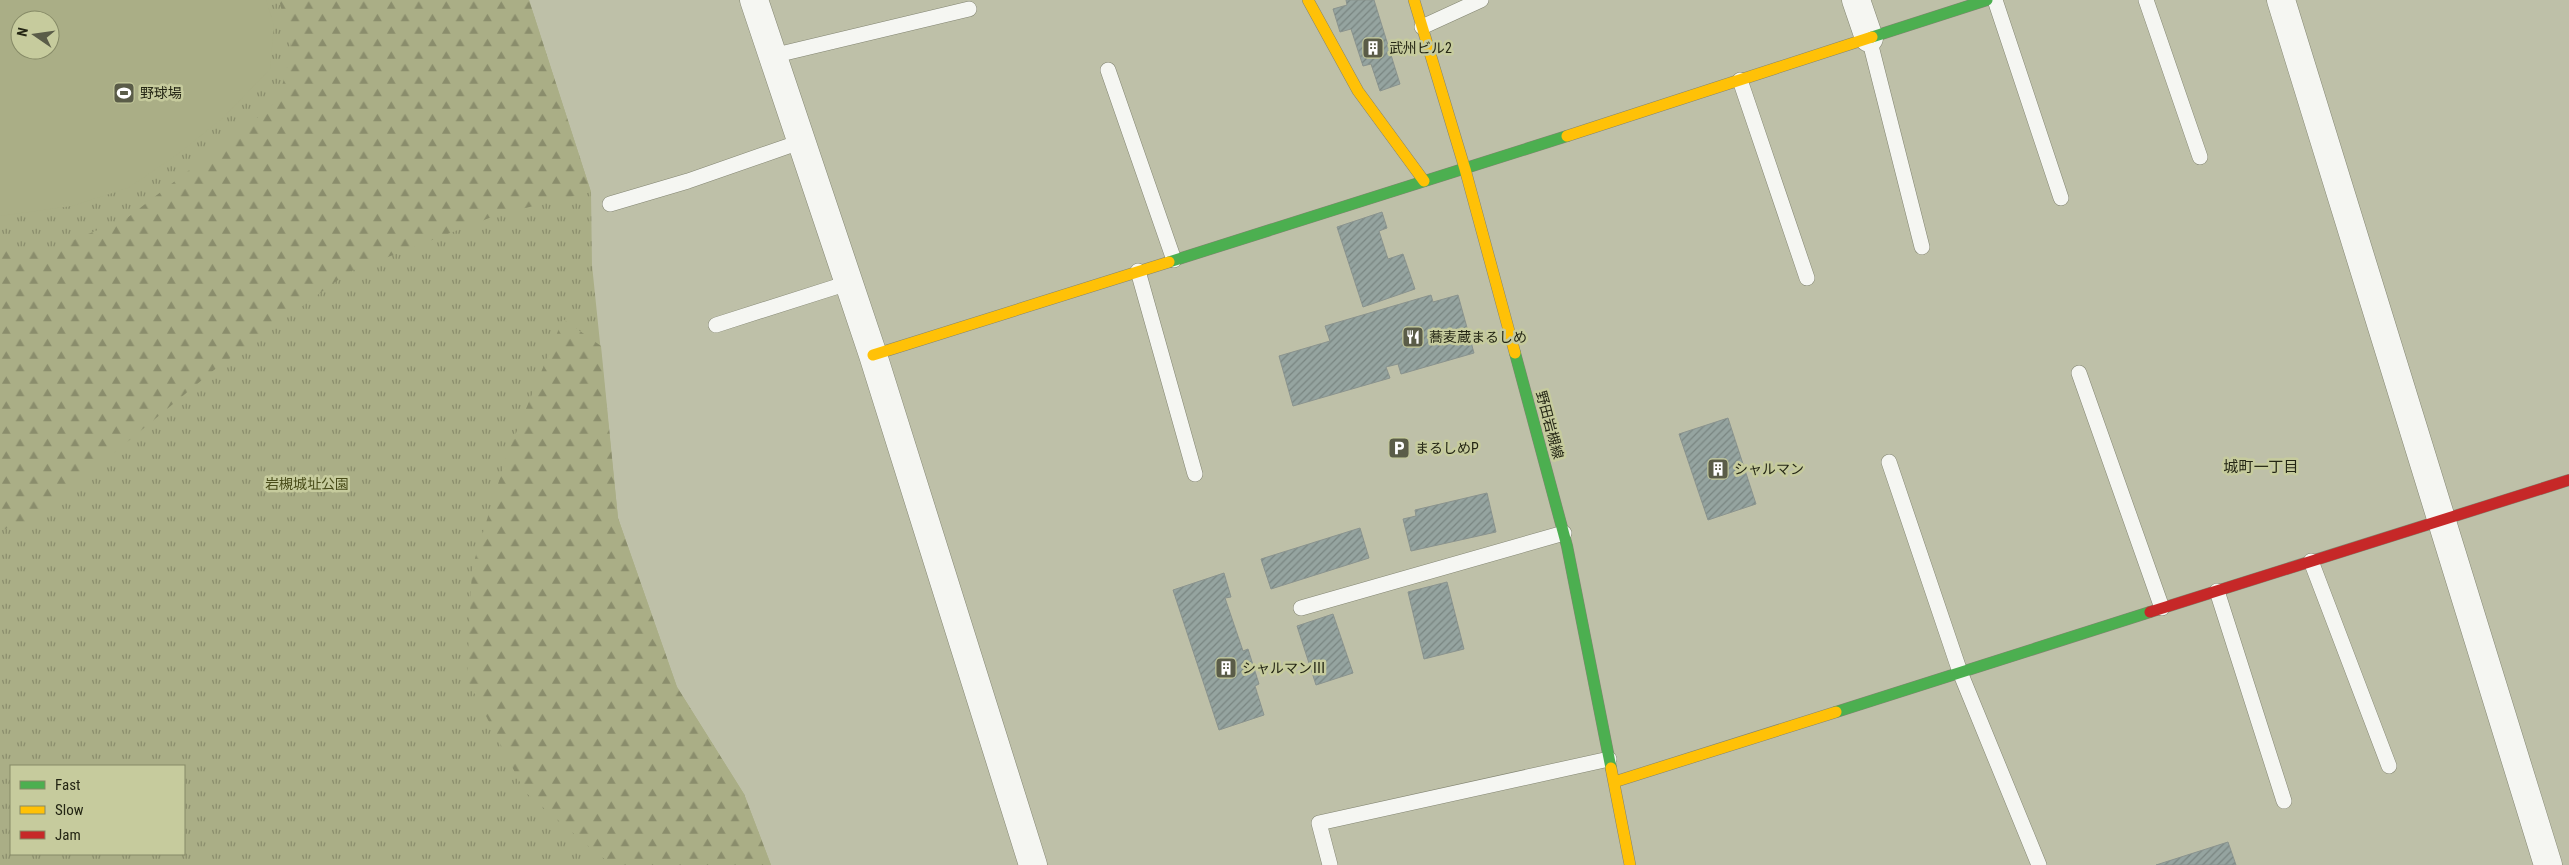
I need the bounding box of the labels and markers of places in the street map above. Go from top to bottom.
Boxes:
building icon: 武州ビル2 [1361,36,1385,60]
place label: 武州ビル2 [1389,40,1452,56]
sports icon: 野球場 [112,81,136,105]
place label: 野球場 [140,85,182,101]
restaurant icon: 蕎麦蔵まるしめ [1401,325,1425,349]
place label: 蕎麦蔵まるしめ [1429,329,1527,345]
parking icon: まるしめP [1387,436,1411,460]
place label: まるしめP [1415,440,1479,456]
building icon: シャルマン [1706,457,1730,481]
place label: シャルマン [1734,461,1804,477]
building icon: シャルマンⅢ [1214,656,1238,680]
place label: シャルマンⅢ [1242,660,1326,676]

